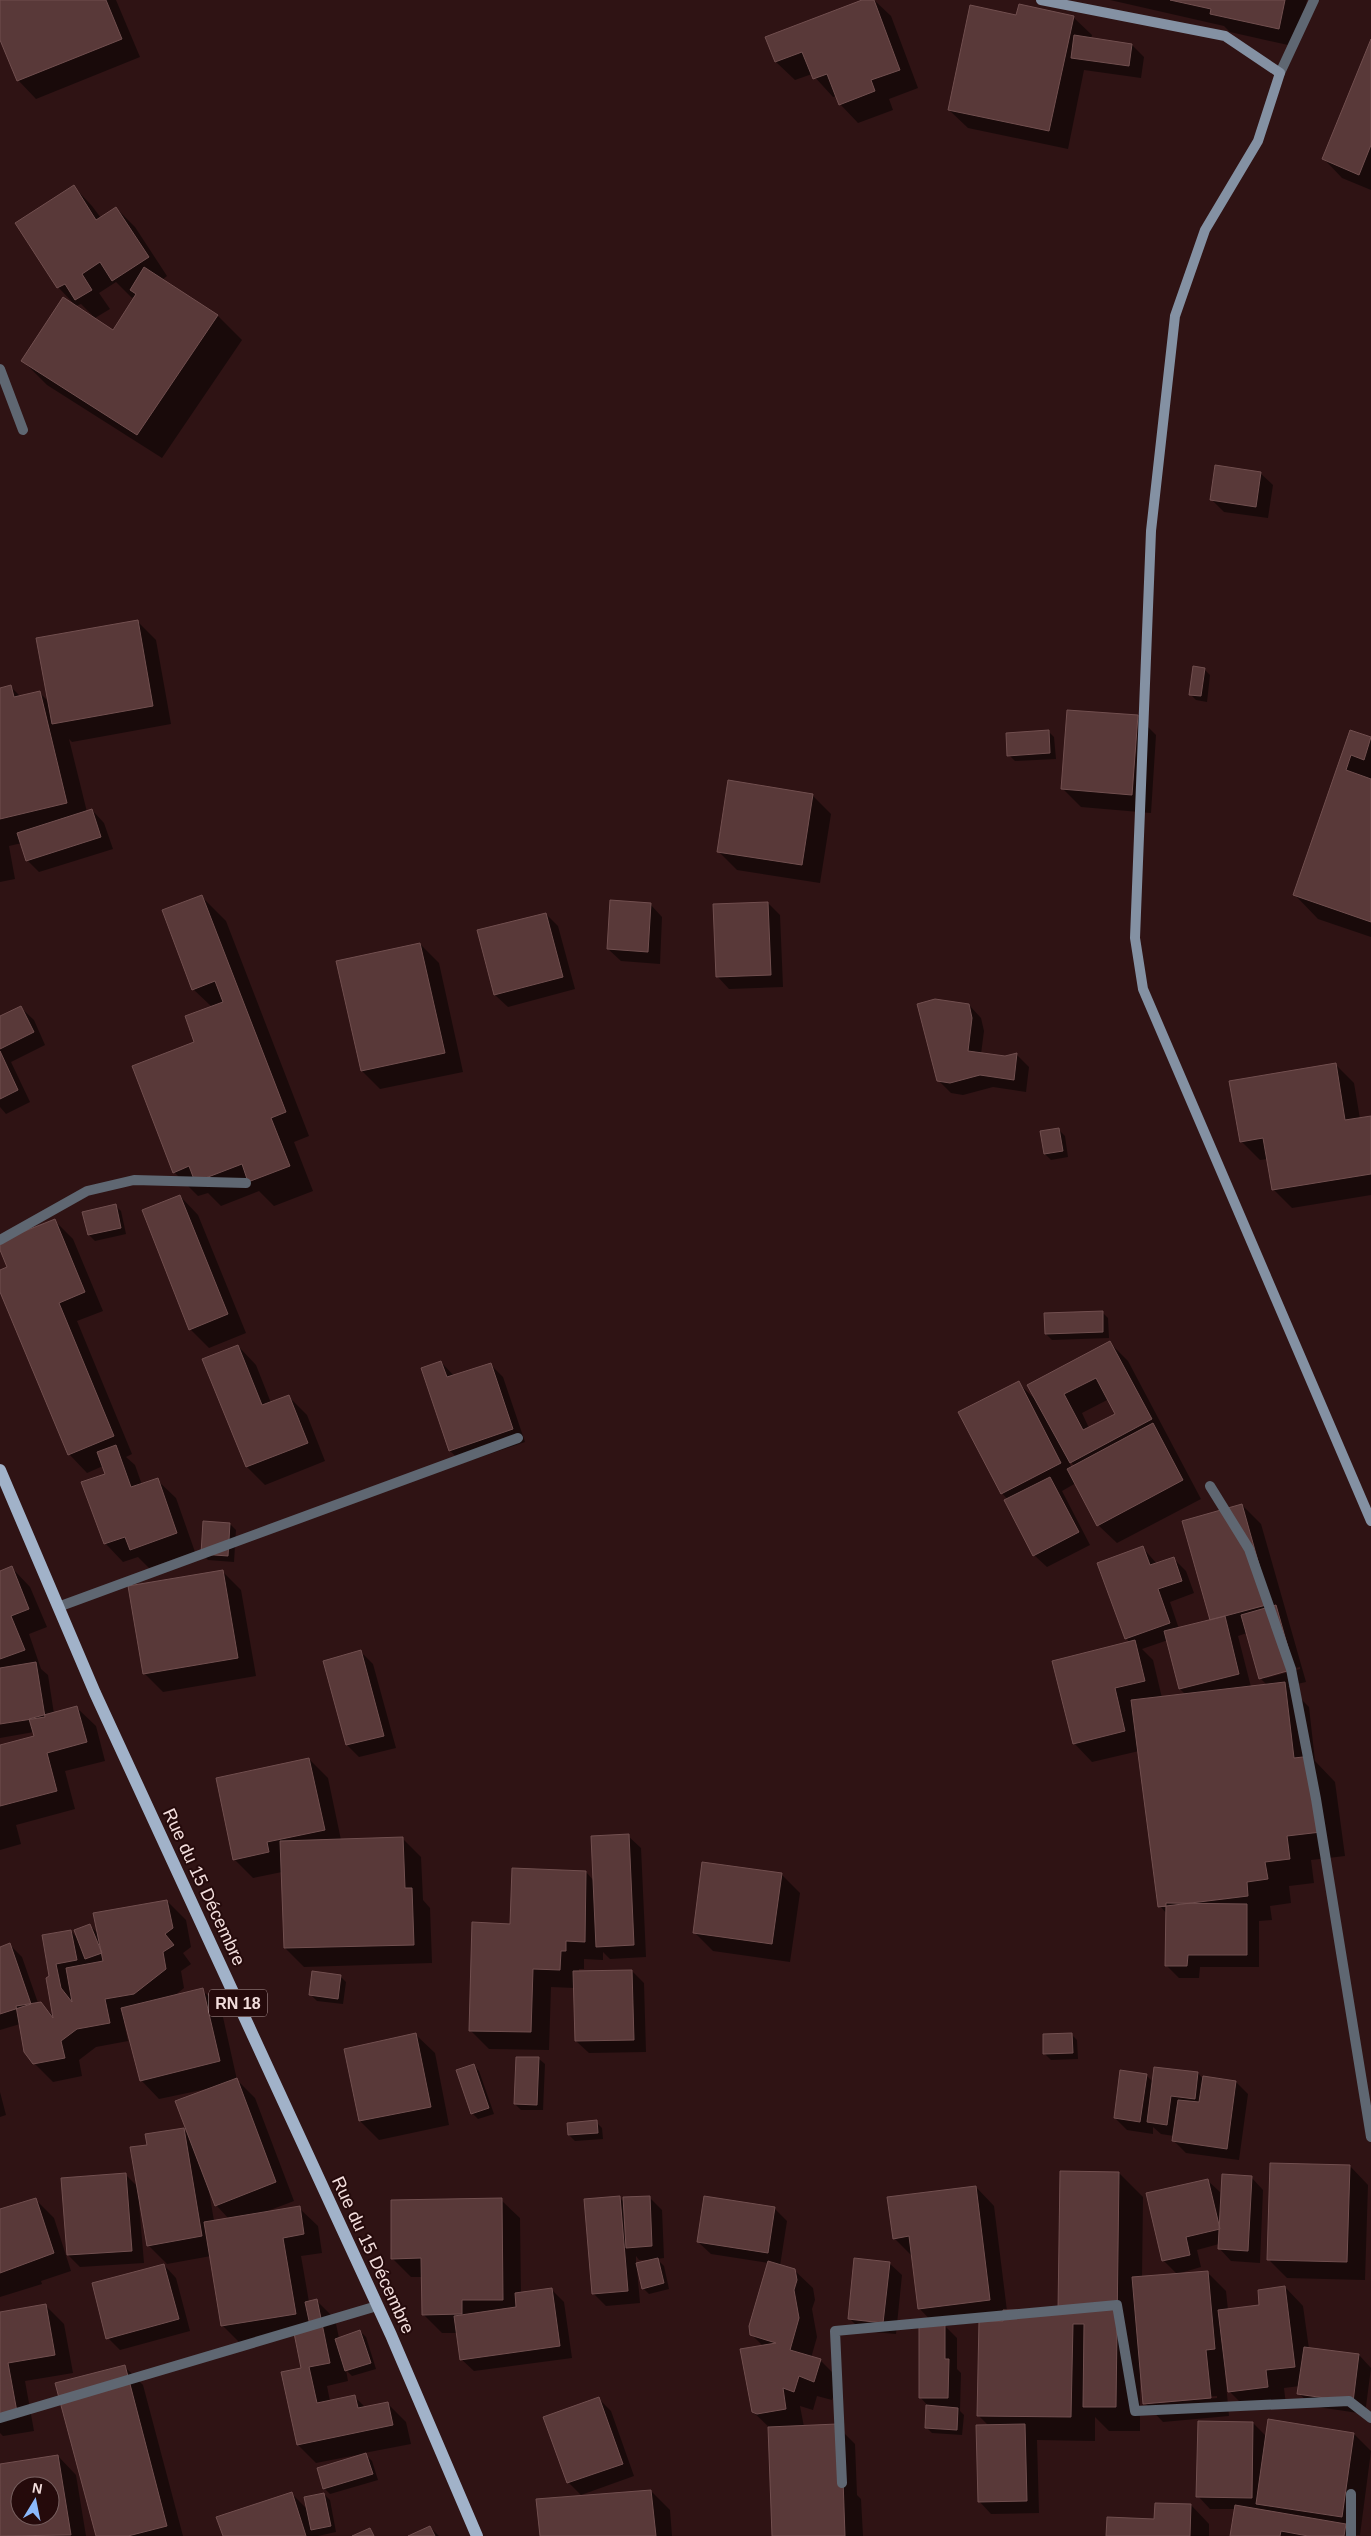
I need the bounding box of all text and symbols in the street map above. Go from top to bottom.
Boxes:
street label: Rue du 15 Décembre [159,1805,249,1969]
road number: RN 18 [209,1990,267,2016]
street label: Rue du 15 Décembre [328,2173,418,2337]
north arrow [10,2476,60,2526]
text: N [31,2479,44,2497]

